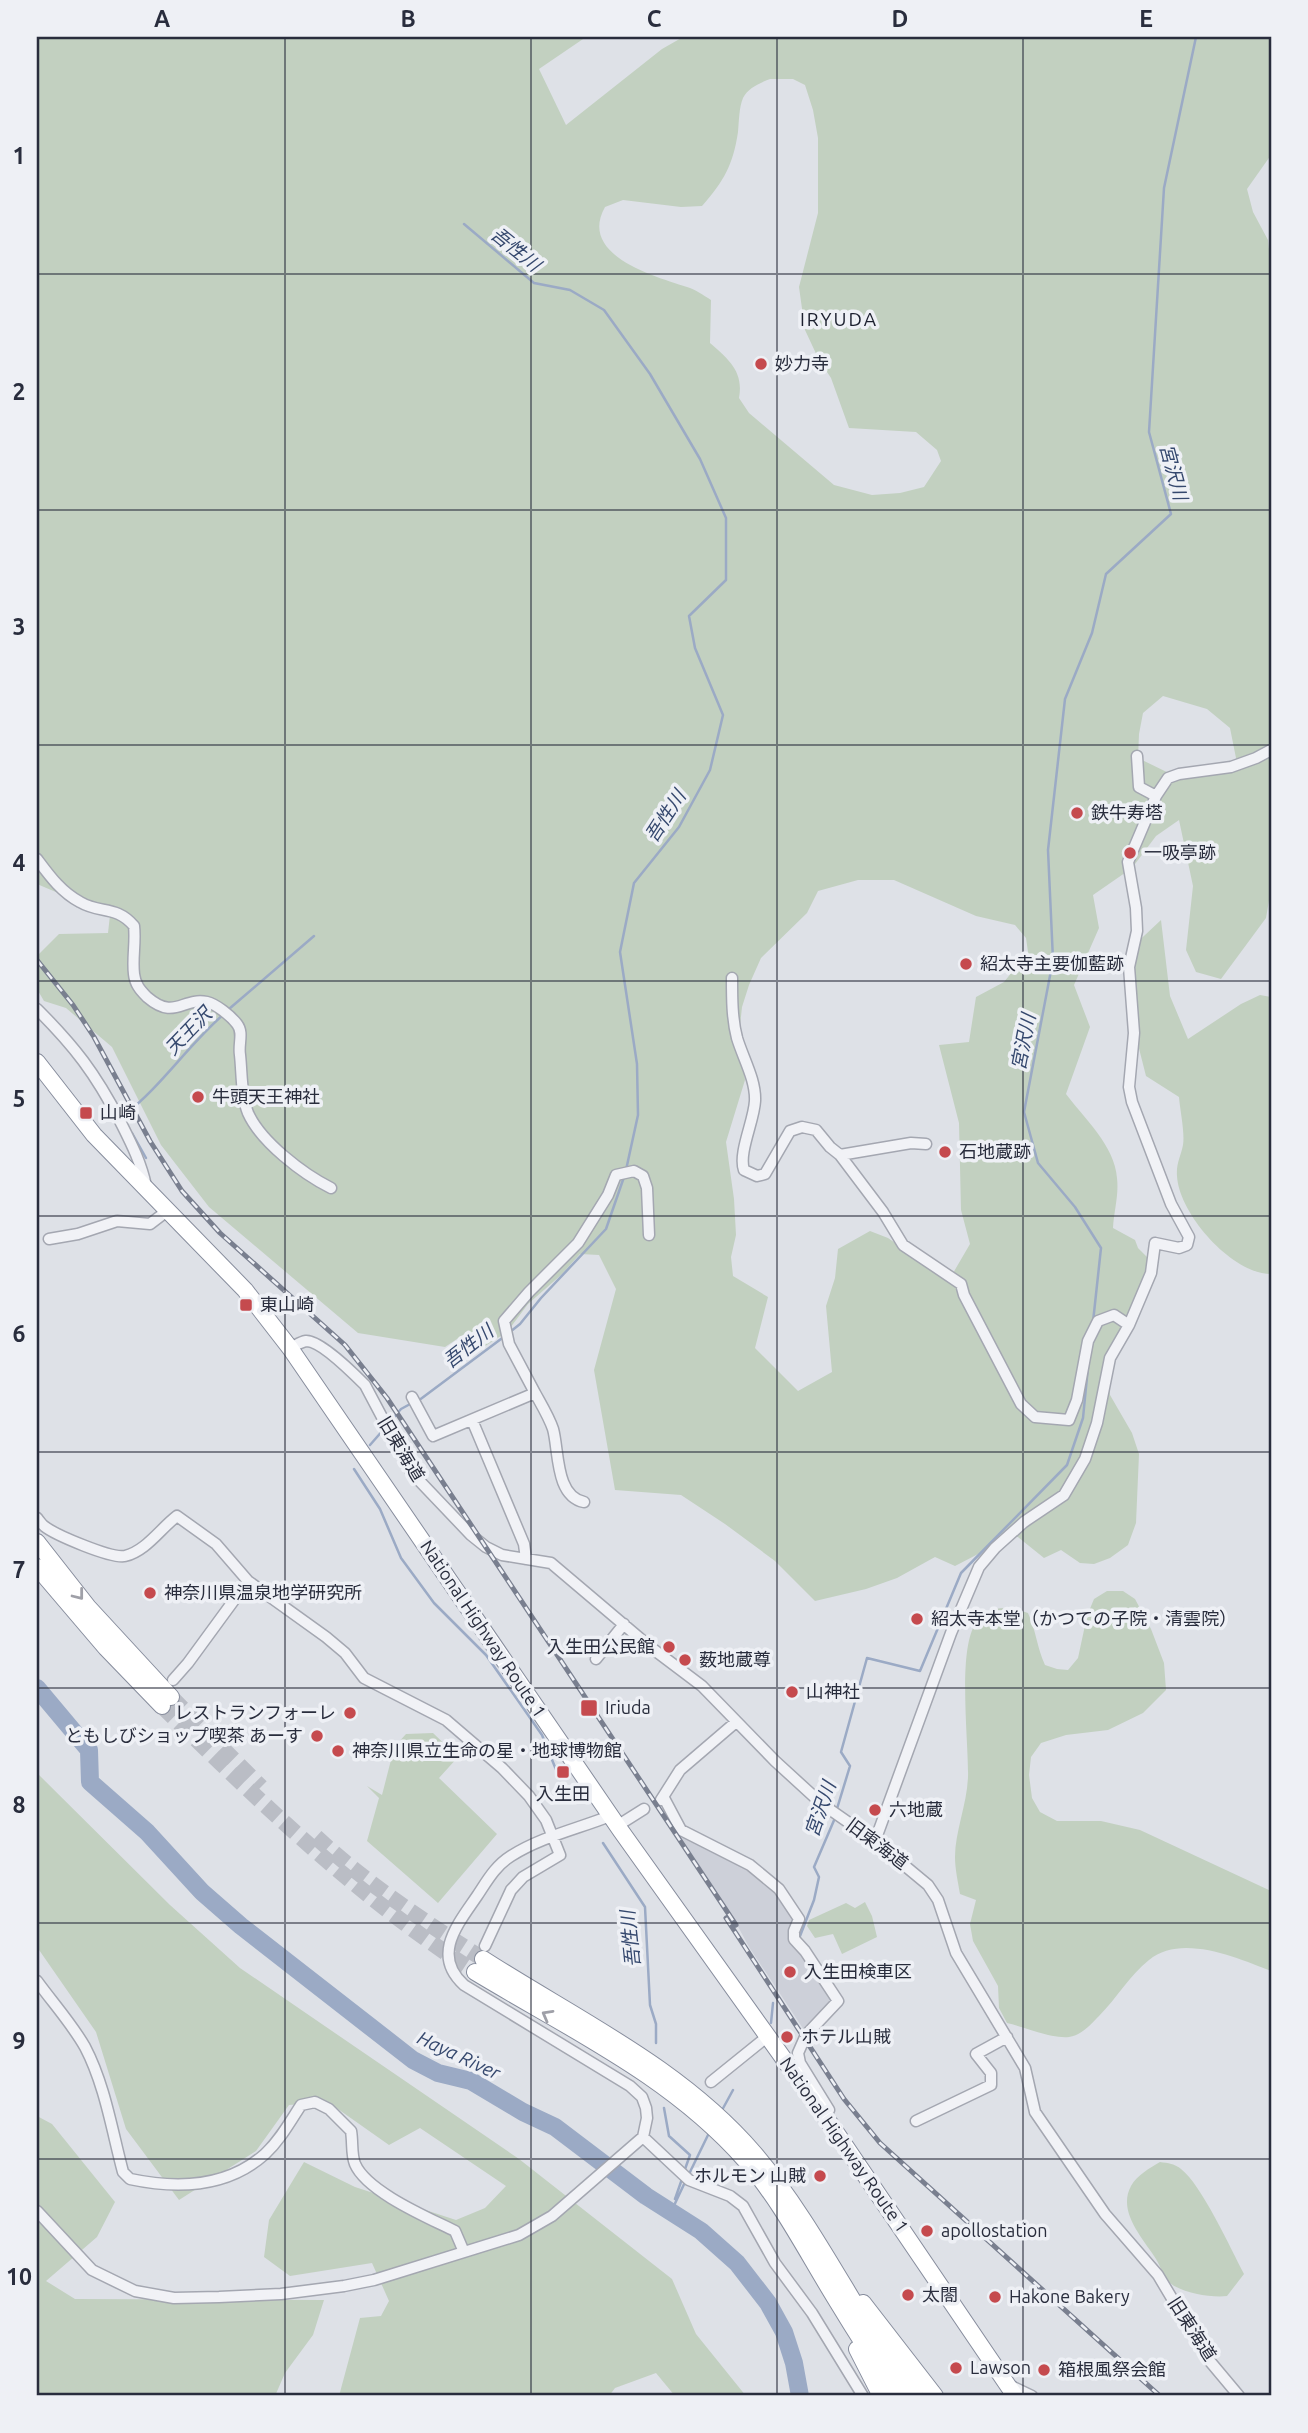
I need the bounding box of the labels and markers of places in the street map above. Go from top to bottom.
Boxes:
place label: 妙力寺 [775,353,829,373]
marker: 妙力寺 [753,356,769,372]
place label: 鉄牛寿塔 [1091,802,1163,822]
marker: 鉄牛寿塔 [1069,805,1085,821]
place label: 一吸亭跡 [1144,842,1216,862]
marker: 一吸亭跡 [1122,845,1138,861]
place label: 紹太寺主要伽藍跡 [980,953,1124,973]
marker: 紹太寺主要伽藍跡 [958,956,974,972]
place label: 牛頭天王神社 [212,1086,320,1106]
marker: 牛頭天王神社 [190,1089,206,1105]
place label: 山崎 [100,1102,136,1122]
marker: 山崎 [78,1105,94,1121]
place label: 石地蔵跡 [959,1141,1031,1161]
marker: 石地蔵跡 [937,1144,953,1160]
place label: 東山崎 [260,1294,314,1314]
marker: 東山崎 [238,1297,254,1313]
place label: 神奈川県温泉地学研究所 [164,1582,362,1602]
marker: 神奈川県温泉地学研究所 [142,1585,158,1601]
place label: 紹太寺本堂（かつての子院・清雲院） [931,1608,1237,1628]
marker: 紹太寺本堂（かつての子院・清雲院） [909,1611,925,1627]
place label: 入生田公民館 [547,1636,655,1656]
marker: 入生田公民館 [661,1639,677,1655]
place label: 薮地蔵尊 [699,1649,771,1669]
marker: 薮地蔵尊 [677,1652,693,1668]
place label: 山神社 [806,1681,860,1701]
marker: 山神社 [784,1684,800,1700]
place label: Iriuda [605,1697,651,1717]
marker: Iriuda [579,1698,599,1718]
place label: レストランフォーレ [175,1702,336,1722]
marker: レストランフォーレ [342,1705,358,1721]
place label: ともしびショップ喫茶 あーす [65,1725,303,1745]
marker: ともしびショップ喫茶 あーす [309,1728,325,1744]
place label: 神奈川県立生命の星・地球博物館 [352,1740,622,1760]
marker: 神奈川県立生命の星・地球博物館 [330,1743,346,1759]
marker: 入生田 [555,1764,571,1780]
place label: 入生田 [536,1783,590,1803]
place label: 六地蔵 [889,1799,943,1819]
marker: 六地蔵 [867,1802,883,1818]
place label: 入生田検車区 [804,1961,912,1981]
marker: 入生田検車区 [782,1964,798,1980]
place label: ホテル山賊 [801,2026,891,2046]
marker: ホテル山賊 [779,2029,795,2045]
place label: ホルモン 山賊 [694,2165,806,2185]
marker: ホルモン 山賊 [812,2168,828,2184]
place label: apollostation [941,2220,1048,2240]
marker: apollostation [919,2223,935,2239]
place label: 太閤 [922,2284,958,2304]
place label: Hakone Bakery [1009,2286,1130,2306]
marker: 太閤 [900,2287,916,2303]
marker: Hakone Bakery [987,2289,1003,2305]
place label: Lawson [970,2357,1031,2377]
place label: 箱根風祭会館 [1058,2359,1166,2379]
marker: Lawson [948,2360,964,2376]
marker: 箱根風祭会館 [1036,2362,1052,2378]

